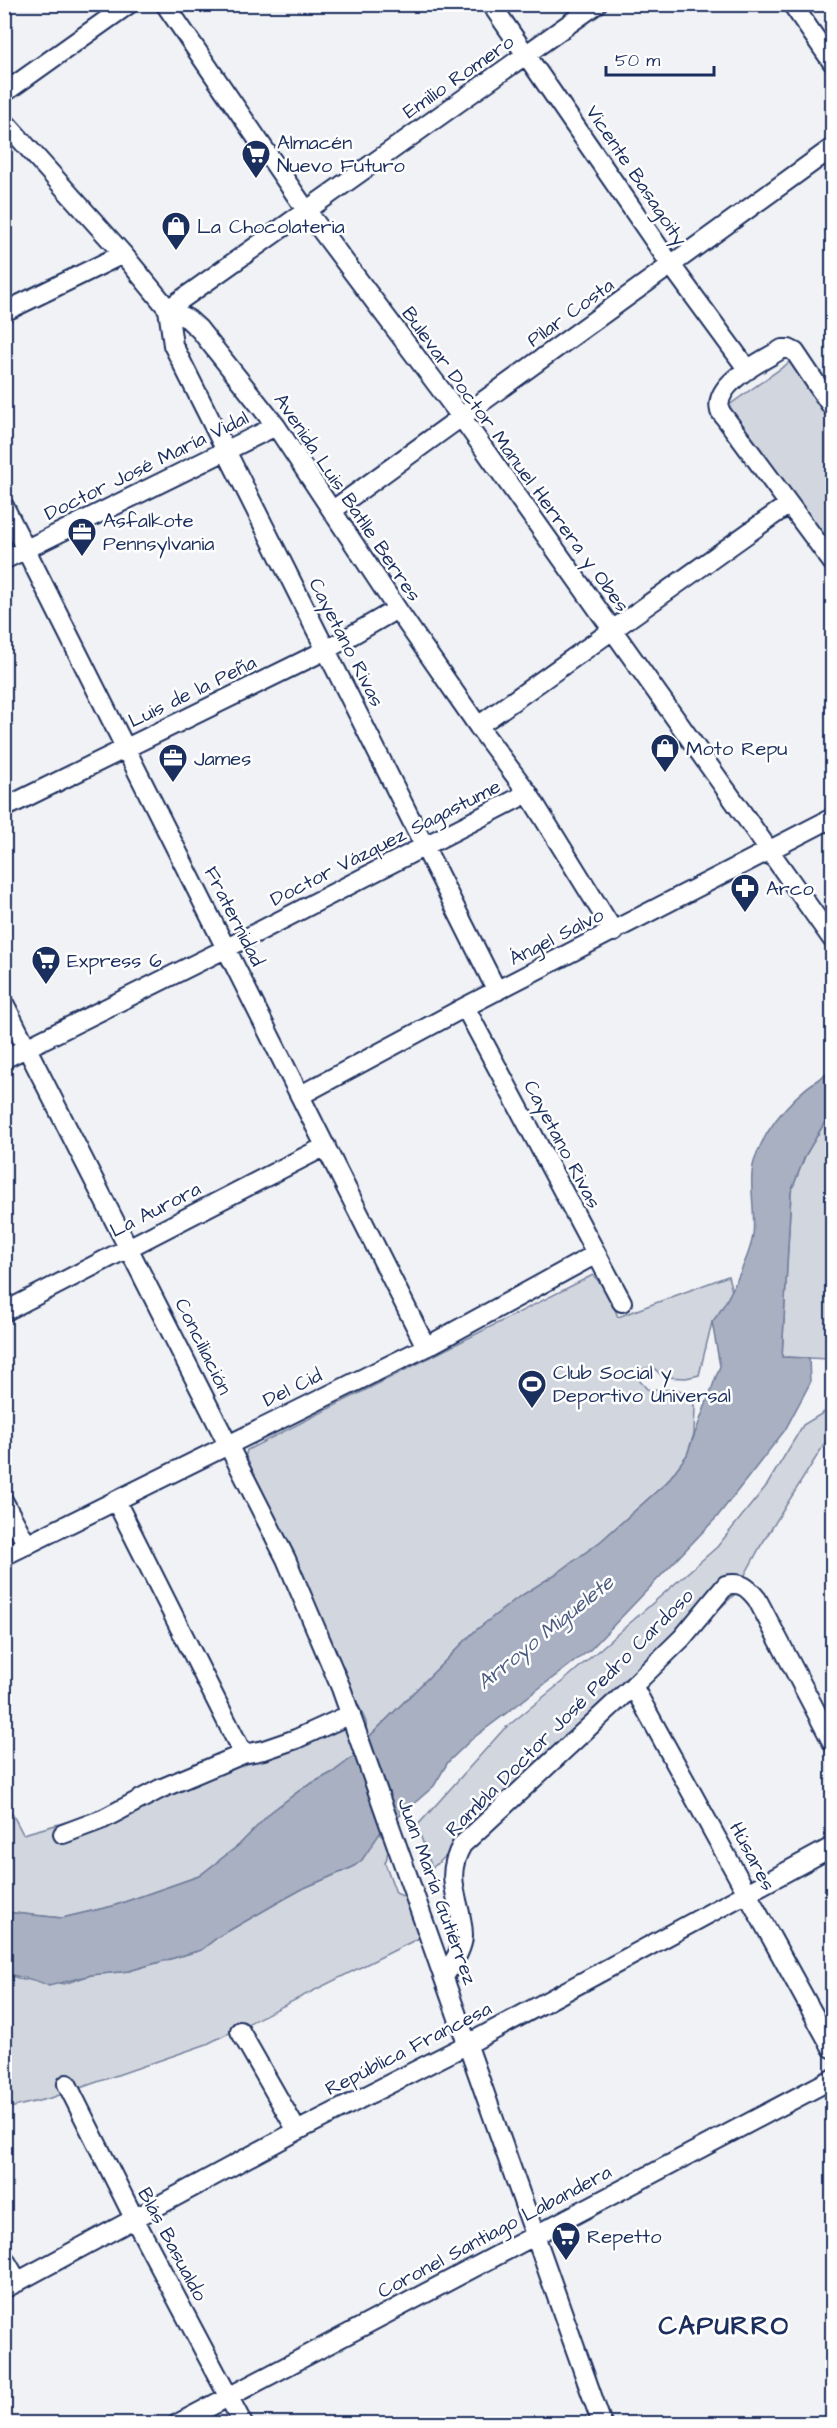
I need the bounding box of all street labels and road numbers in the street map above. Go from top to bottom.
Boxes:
street label: Emilio Romero [397,28,520,126]
street label: Vicente Basagoity [578,100,694,252]
street label: Pilar Costa [521,272,620,354]
street label: Bulevar Doctor Manuel Herrera y Obes [394,301,636,619]
street label: Avenida Luis Batlle Berres [267,388,428,607]
street label: Doctor José María Vidal [40,404,253,528]
street label: Cayetano Rivas [301,573,391,712]
street label: Luis de la Peña [124,649,261,735]
street label: Doctor Vázquez Sagastume [265,772,506,914]
street label: Fraternidad [197,862,271,971]
street label: Ángel Salvo [504,901,609,974]
street label: Cayetano Rivas [516,1075,608,1214]
street label: La Aurora [105,1175,206,1245]
street label: Conciliación [168,1293,239,1399]
street label: Del Cid [258,1362,327,1414]
street label: Rambla Doctor José Pedro Cardoso [439,1582,700,1843]
street label: Juan María Gutiérrez [390,1794,484,1989]
street label: Húsares [722,1817,782,1896]
street label: República Francesa [320,1995,496,2103]
street label: Coronel Santiago Labandera [373,2158,617,2306]
street label: Blás Basualdo [130,2183,214,2306]

